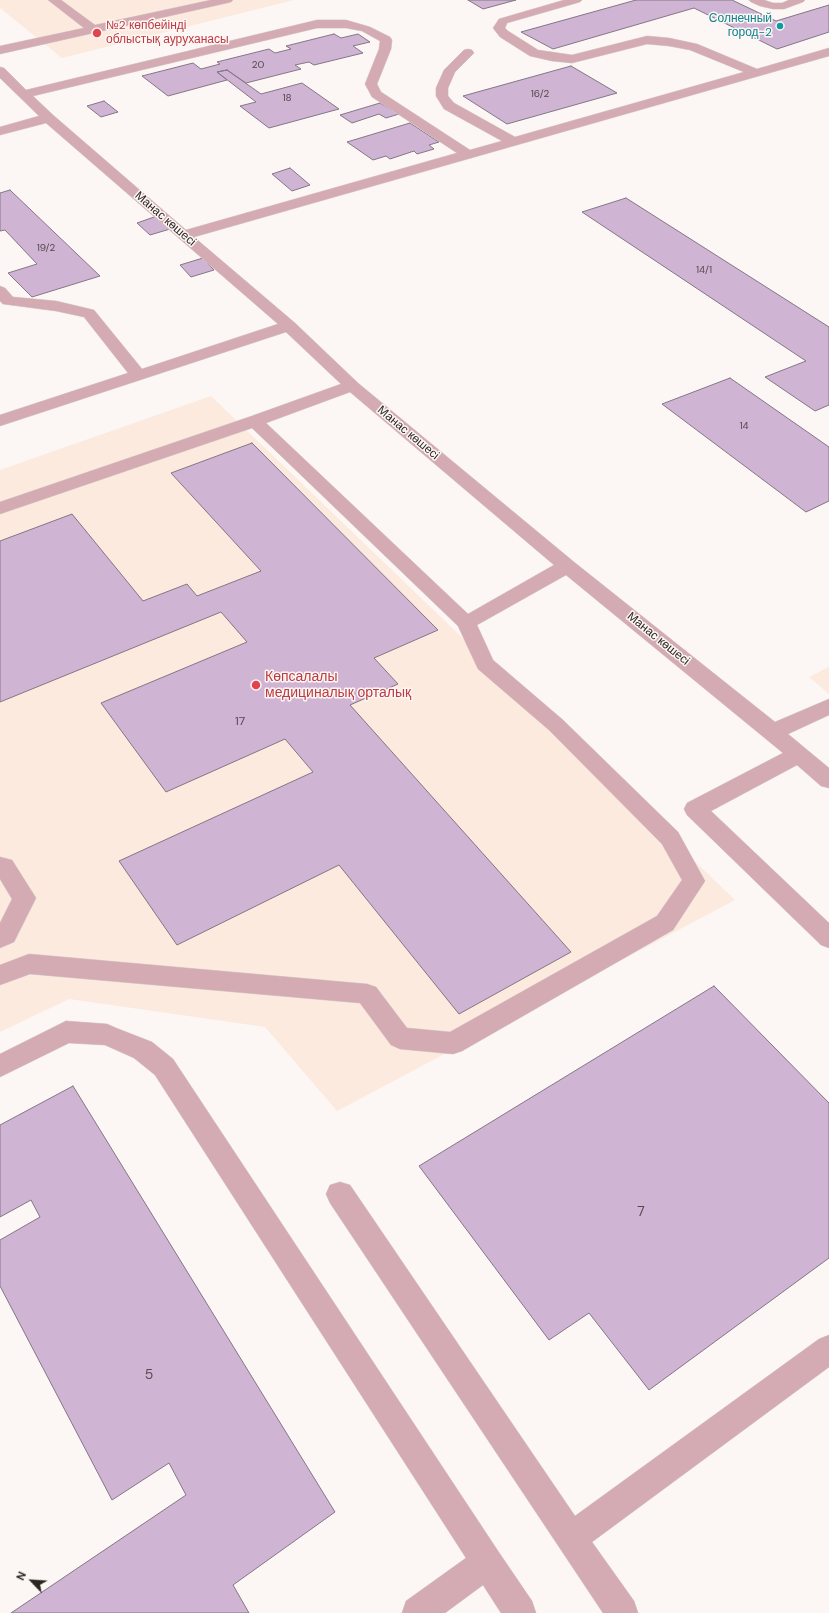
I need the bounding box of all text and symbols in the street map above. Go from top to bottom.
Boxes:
place label: Солнечный город-2 [709,12,772,40]
place label: №2 көпбейінді облыстық ауруханасы [106,19,229,47]
marker: Солнечный город-2 [775,21,785,31]
marker: №2 көпбейінді облыстық ауруханасы [91,27,103,39]
house number: 20 [252,59,264,71]
house number: 16/2 [531,88,549,100]
house number: 18 [282,92,292,104]
street label: Манас көшесі [132,189,198,249]
house number: 19/2 [37,242,55,254]
house number: 14/1 [696,264,712,276]
street label: Манас көшесі [374,403,442,463]
house number: 14 [739,420,749,432]
street label: Манас көшесі [624,609,692,669]
place label: Көпсалалы медициналық орталық [265,669,411,702]
marker: Көпсалалы медициналық орталық [250,679,262,691]
house number: 17 [235,715,245,729]
house number: 7 [637,1204,645,1220]
house number: 5 [145,1367,153,1383]
north arrow [12,1561,52,1601]
text: N [13,1569,29,1583]

